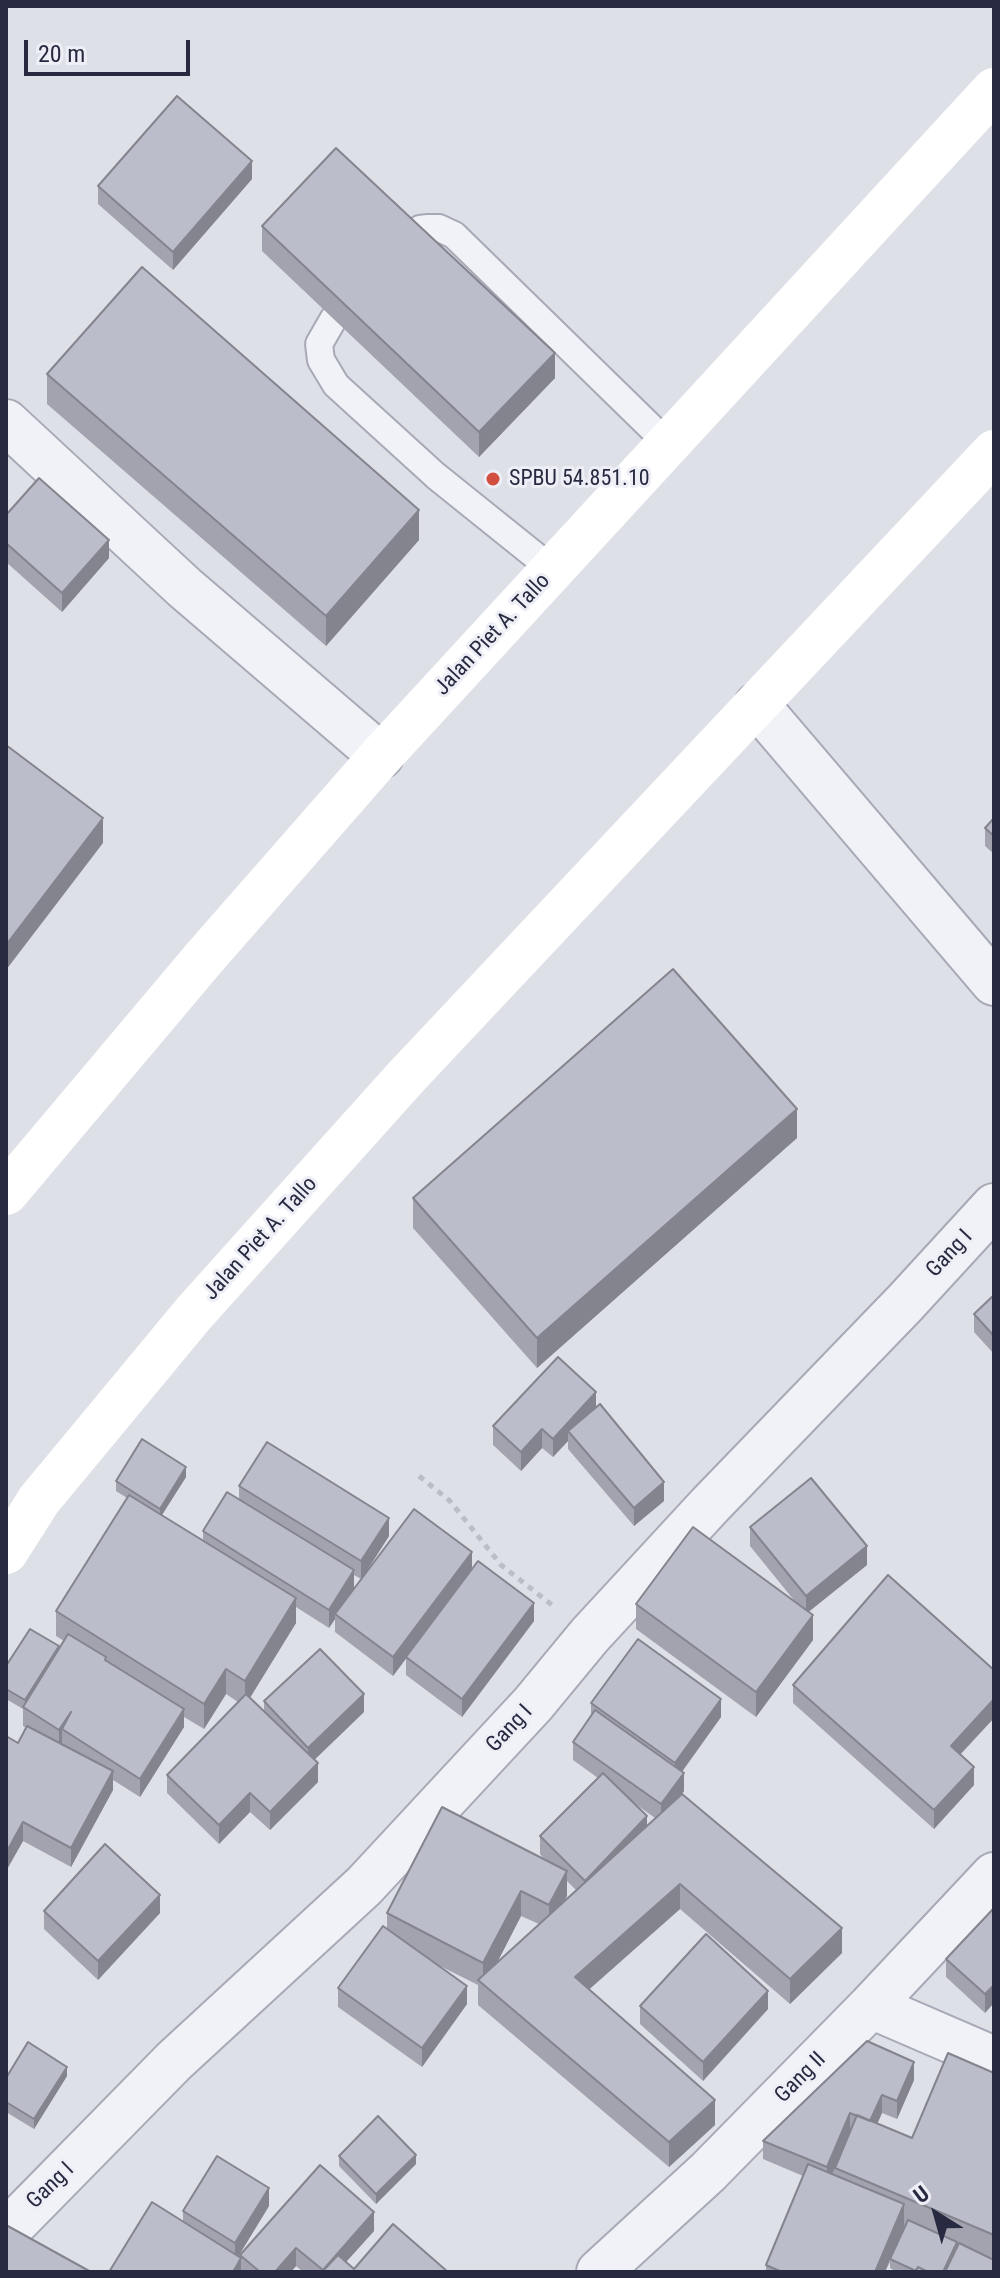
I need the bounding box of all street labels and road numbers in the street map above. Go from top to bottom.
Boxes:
street label: Jalan Piet A. Tallo [430,569,556,701]
street label: Jalan Piet A. Tallo [199,1172,323,1306]
street label: Gang I [921,1225,979,1283]
street label: Gang I [481,1700,539,1758]
street label: Gang II [770,2047,832,2109]
street label: Gang I [22,2157,80,2215]

